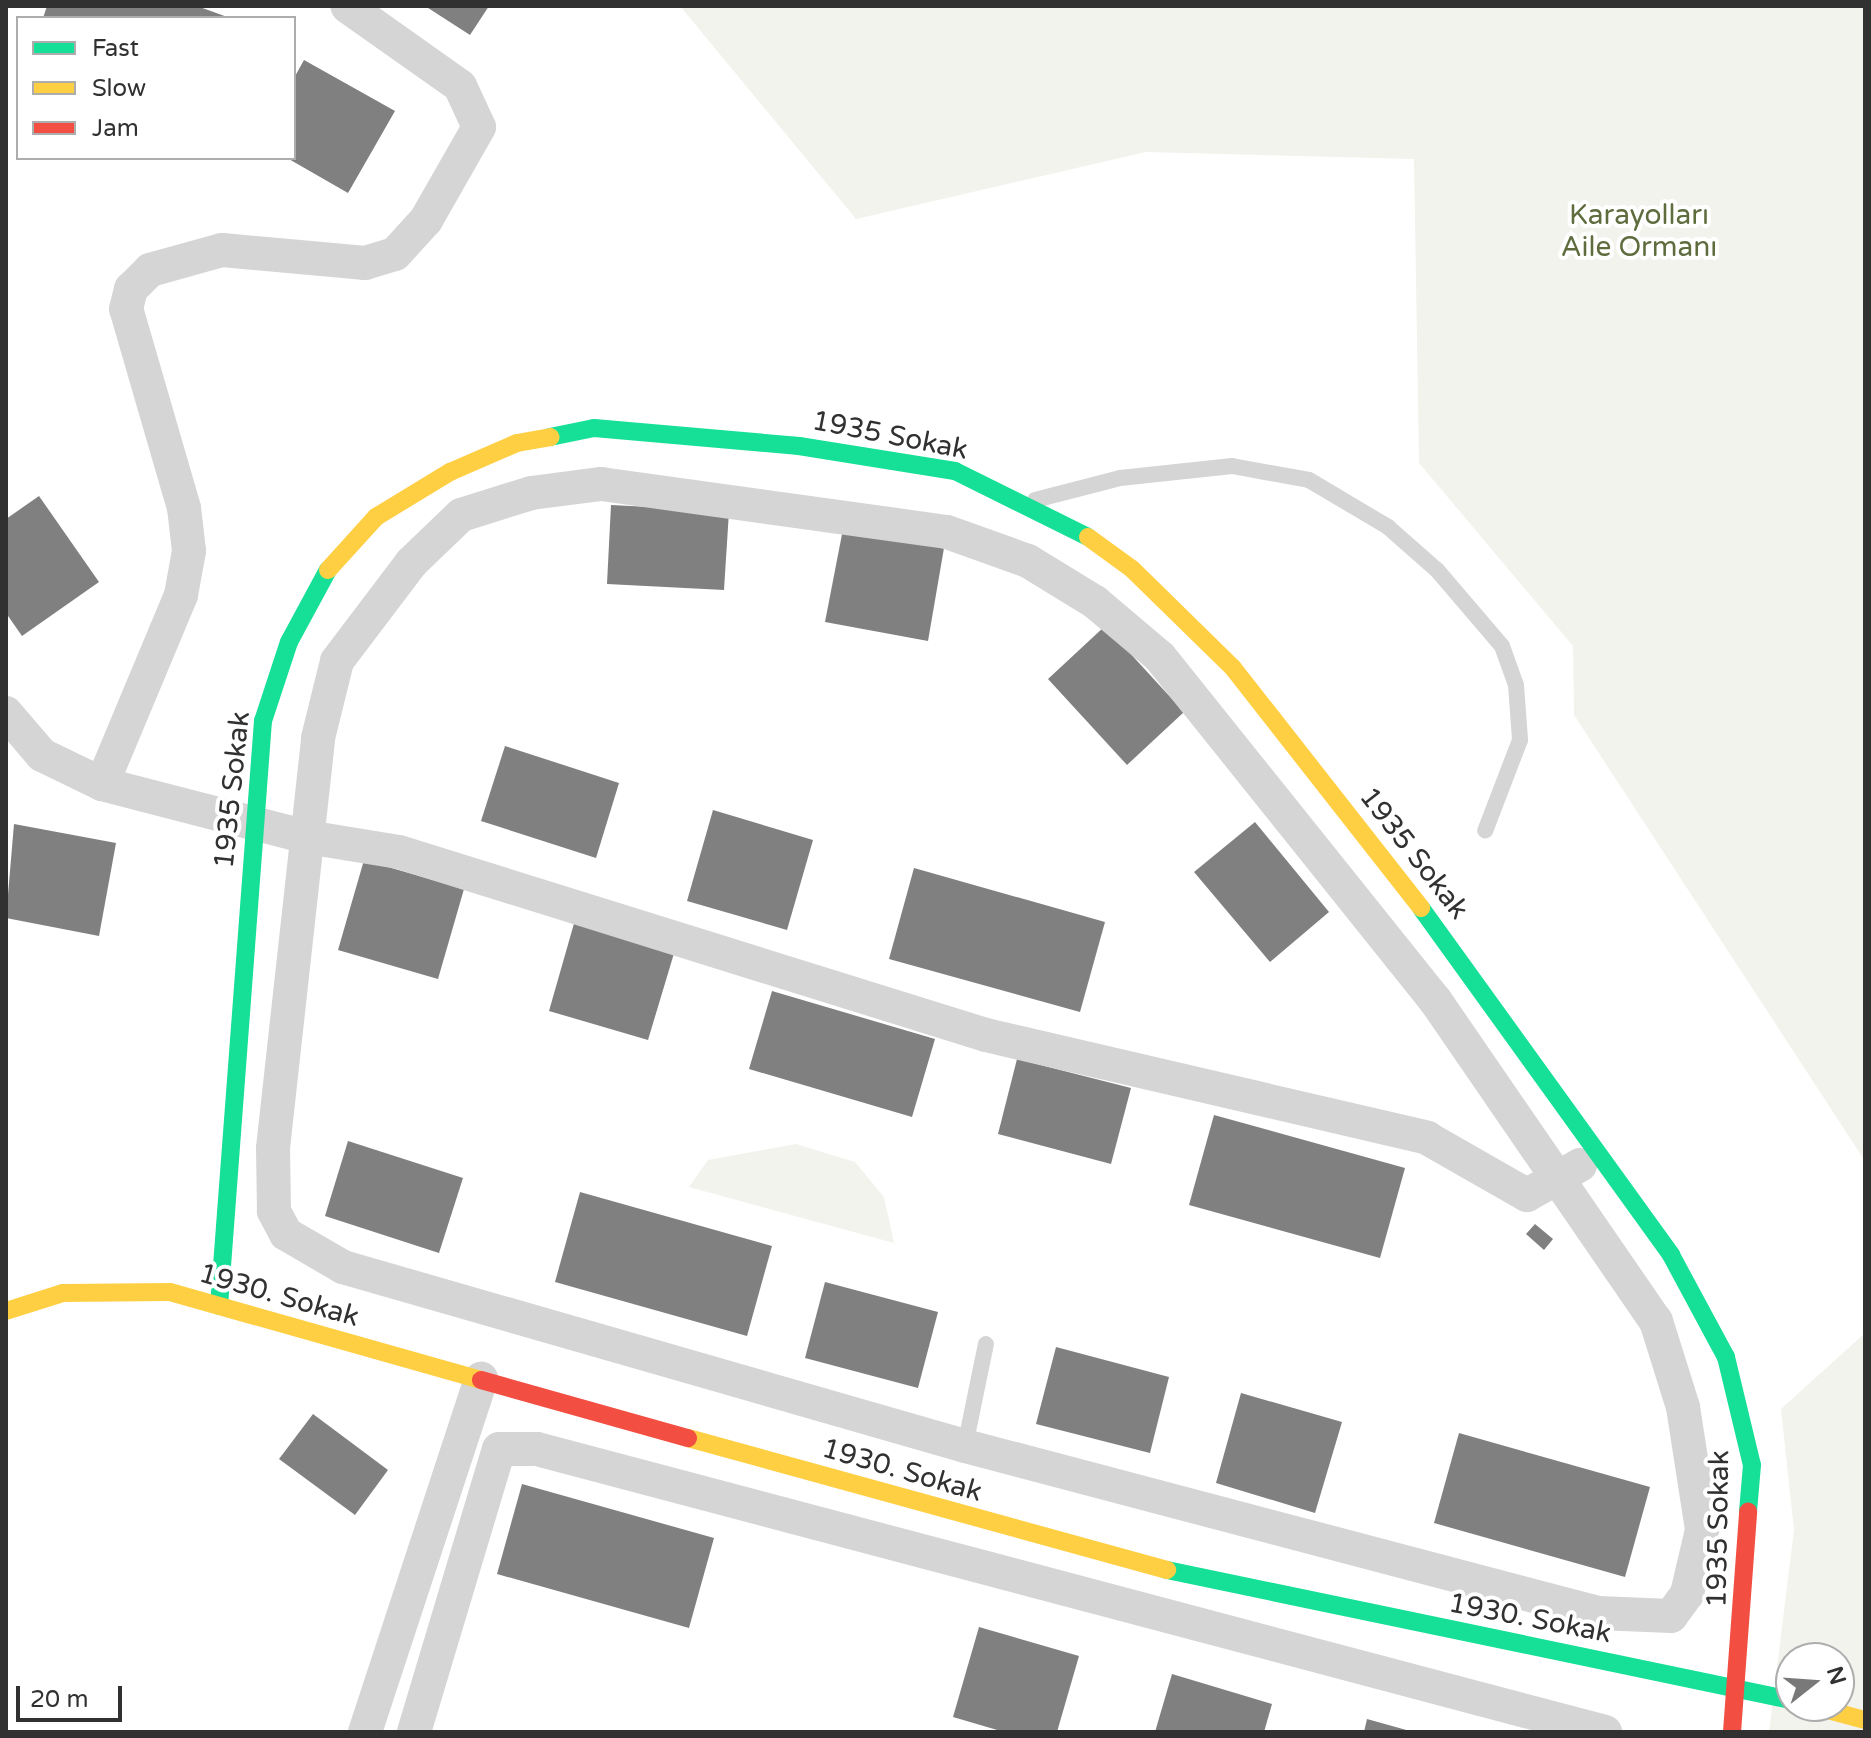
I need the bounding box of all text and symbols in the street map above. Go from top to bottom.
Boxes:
legend [16,16,296,160]
text: Fast [92,34,139,63]
text: Slow [92,74,146,103]
text: Jam [92,114,139,143]
park label: Karayolları Aile Ormanı [1561,198,1717,264]
street label: 1935 Sokak [809,403,971,467]
street label: 1935 Sokak [207,710,257,870]
street label: 1935 Sokak [1352,780,1476,926]
street label: 1930. Sokak [195,1256,363,1334]
street label: 1930. Sokak [818,1431,986,1509]
street label: 1935 Sokak [1700,1450,1736,1608]
street label: 1930. Sokak [1446,1586,1614,1650]
north arrow [1775,1642,1855,1722]
text: N [1821,1663,1851,1688]
scale bar [20,1670,126,1720]
text: 20 m [30,1685,88,1714]

